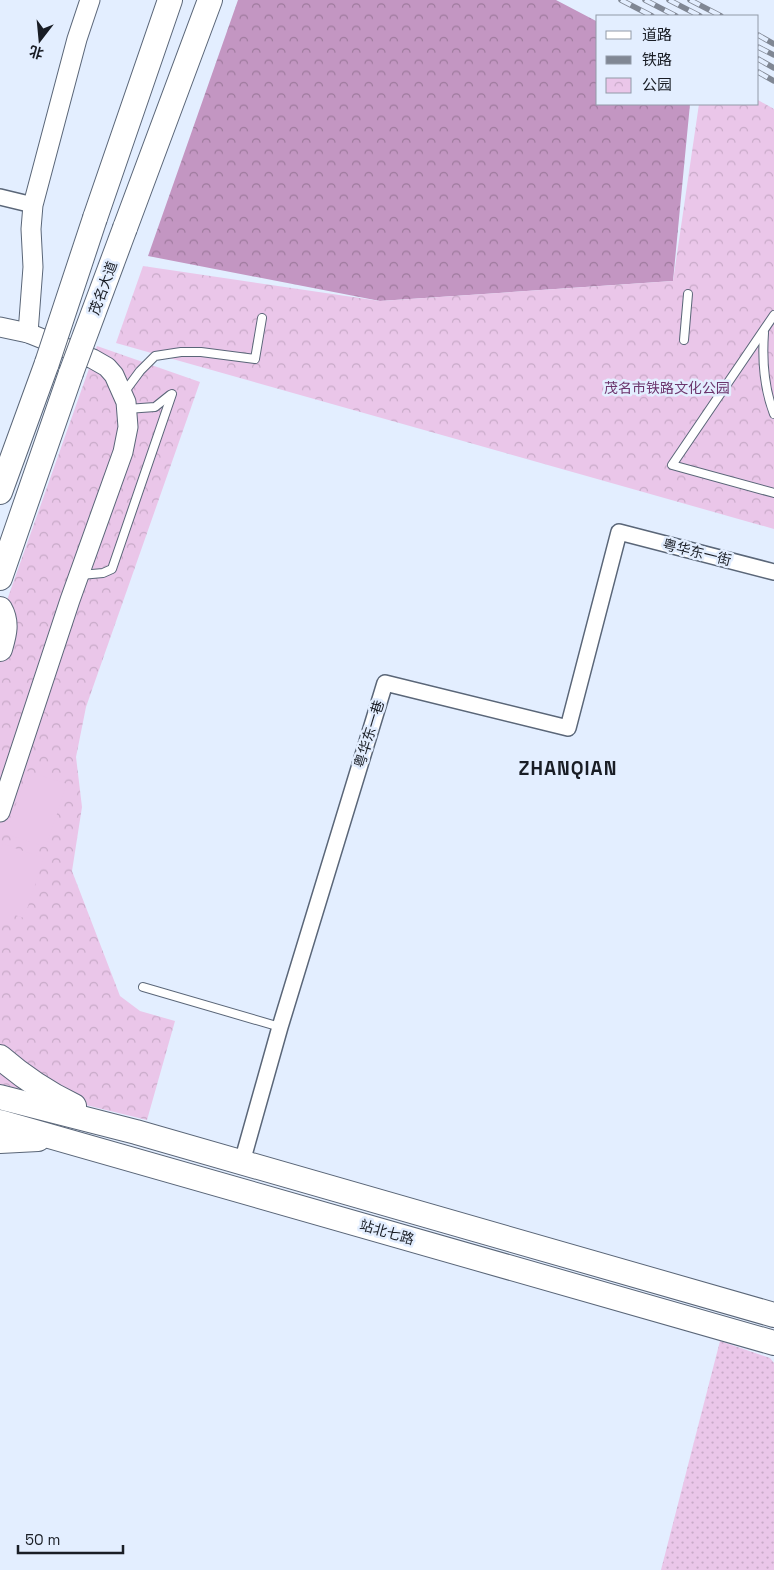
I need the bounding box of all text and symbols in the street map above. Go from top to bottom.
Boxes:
north arrow [15,15,65,65]
legend [596,15,759,105]
text: 道路 [642,25,672,44]
text: 北 [27,42,46,63]
text: 铁路 [642,50,672,69]
text: 公园 [642,75,672,94]
street label: 茂名大道 [85,259,121,317]
park label: 茂名市铁路文化公园 [604,379,730,397]
street label: 粤华东一街 [661,535,733,569]
street label: 粤华东一巷 [350,698,388,770]
district label: ZHANQIAN [519,756,617,781]
street label: 站北七路 [358,1216,416,1248]
scale bar [18,1522,122,1554]
text: 50 m [25,1530,60,1549]

